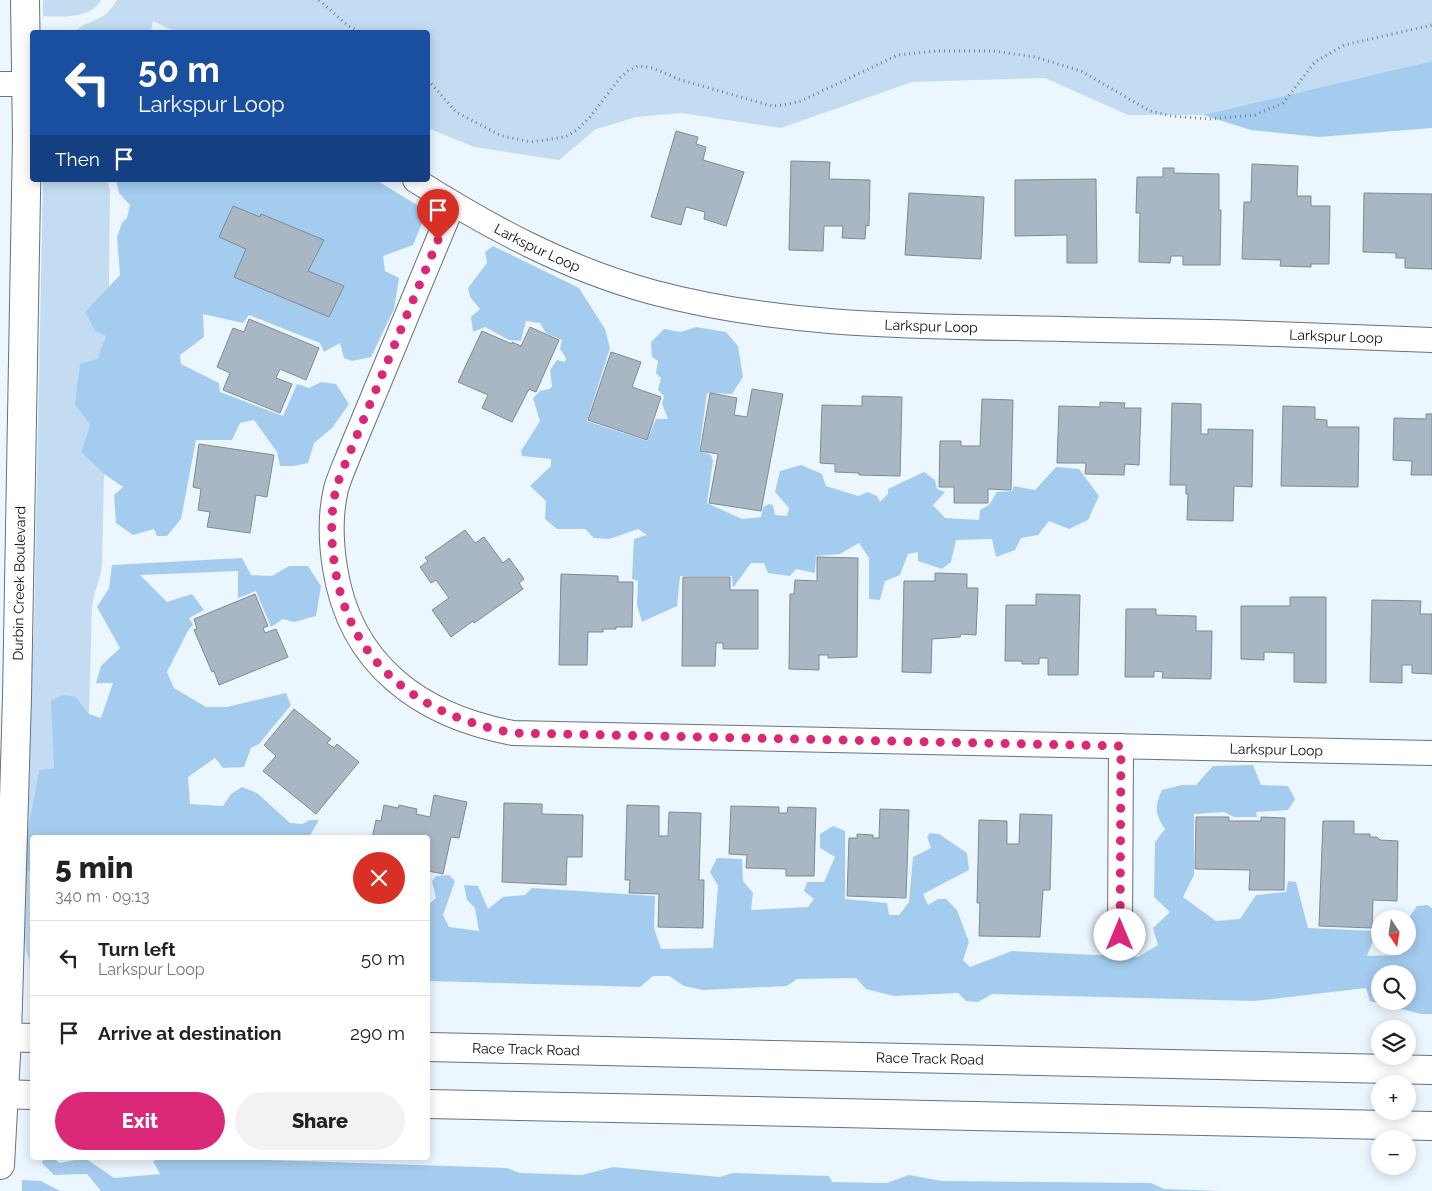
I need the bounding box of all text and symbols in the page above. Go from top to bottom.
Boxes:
text: 50 m [138,49,220,90]
icon: left [55,50,120,115]
text: Larkspur Loop [138,91,285,117]
icon: arrive [110,145,138,173]
text: Then [55,148,100,170]
pin [417,189,459,240]
icon: arrive [424,196,452,224]
street label: Larkspur Loop [492,220,583,275]
street label: Larkspur Loop [884,316,978,335]
street label: Larkspur Loop [1289,326,1383,346]
street label: Durbin Creek Boulevard [10,506,28,661]
street label: Larkspur Loop [1230,741,1324,759]
text: 5 min [55,850,133,885]
button: close [353,852,405,904]
text: 340 m · 09:13 [55,887,150,906]
position arrow [1093,908,1145,960]
north arrow [1371,910,1416,955]
map controls [1371,910,1416,1175]
text: Turn left [98,938,175,960]
icon: left [55,944,83,972]
text: 50 m [361,947,405,969]
text: Larkspur Loop [98,960,205,979]
button: search [1371,965,1416,1010]
icon: arrive [55,1019,83,1047]
button: layers [1371,1020,1416,1065]
text: Arrive at destination [98,1022,282,1044]
text: 290 m [350,1022,405,1044]
street label: Race Track Road [472,1040,580,1058]
street label: Race Track Road [876,1049,984,1068]
button: + [1371,1075,1416,1120]
button: Exit [55,1092,225,1150]
button: Share [235,1092,405,1150]
button: − [1371,1130,1416,1175]

